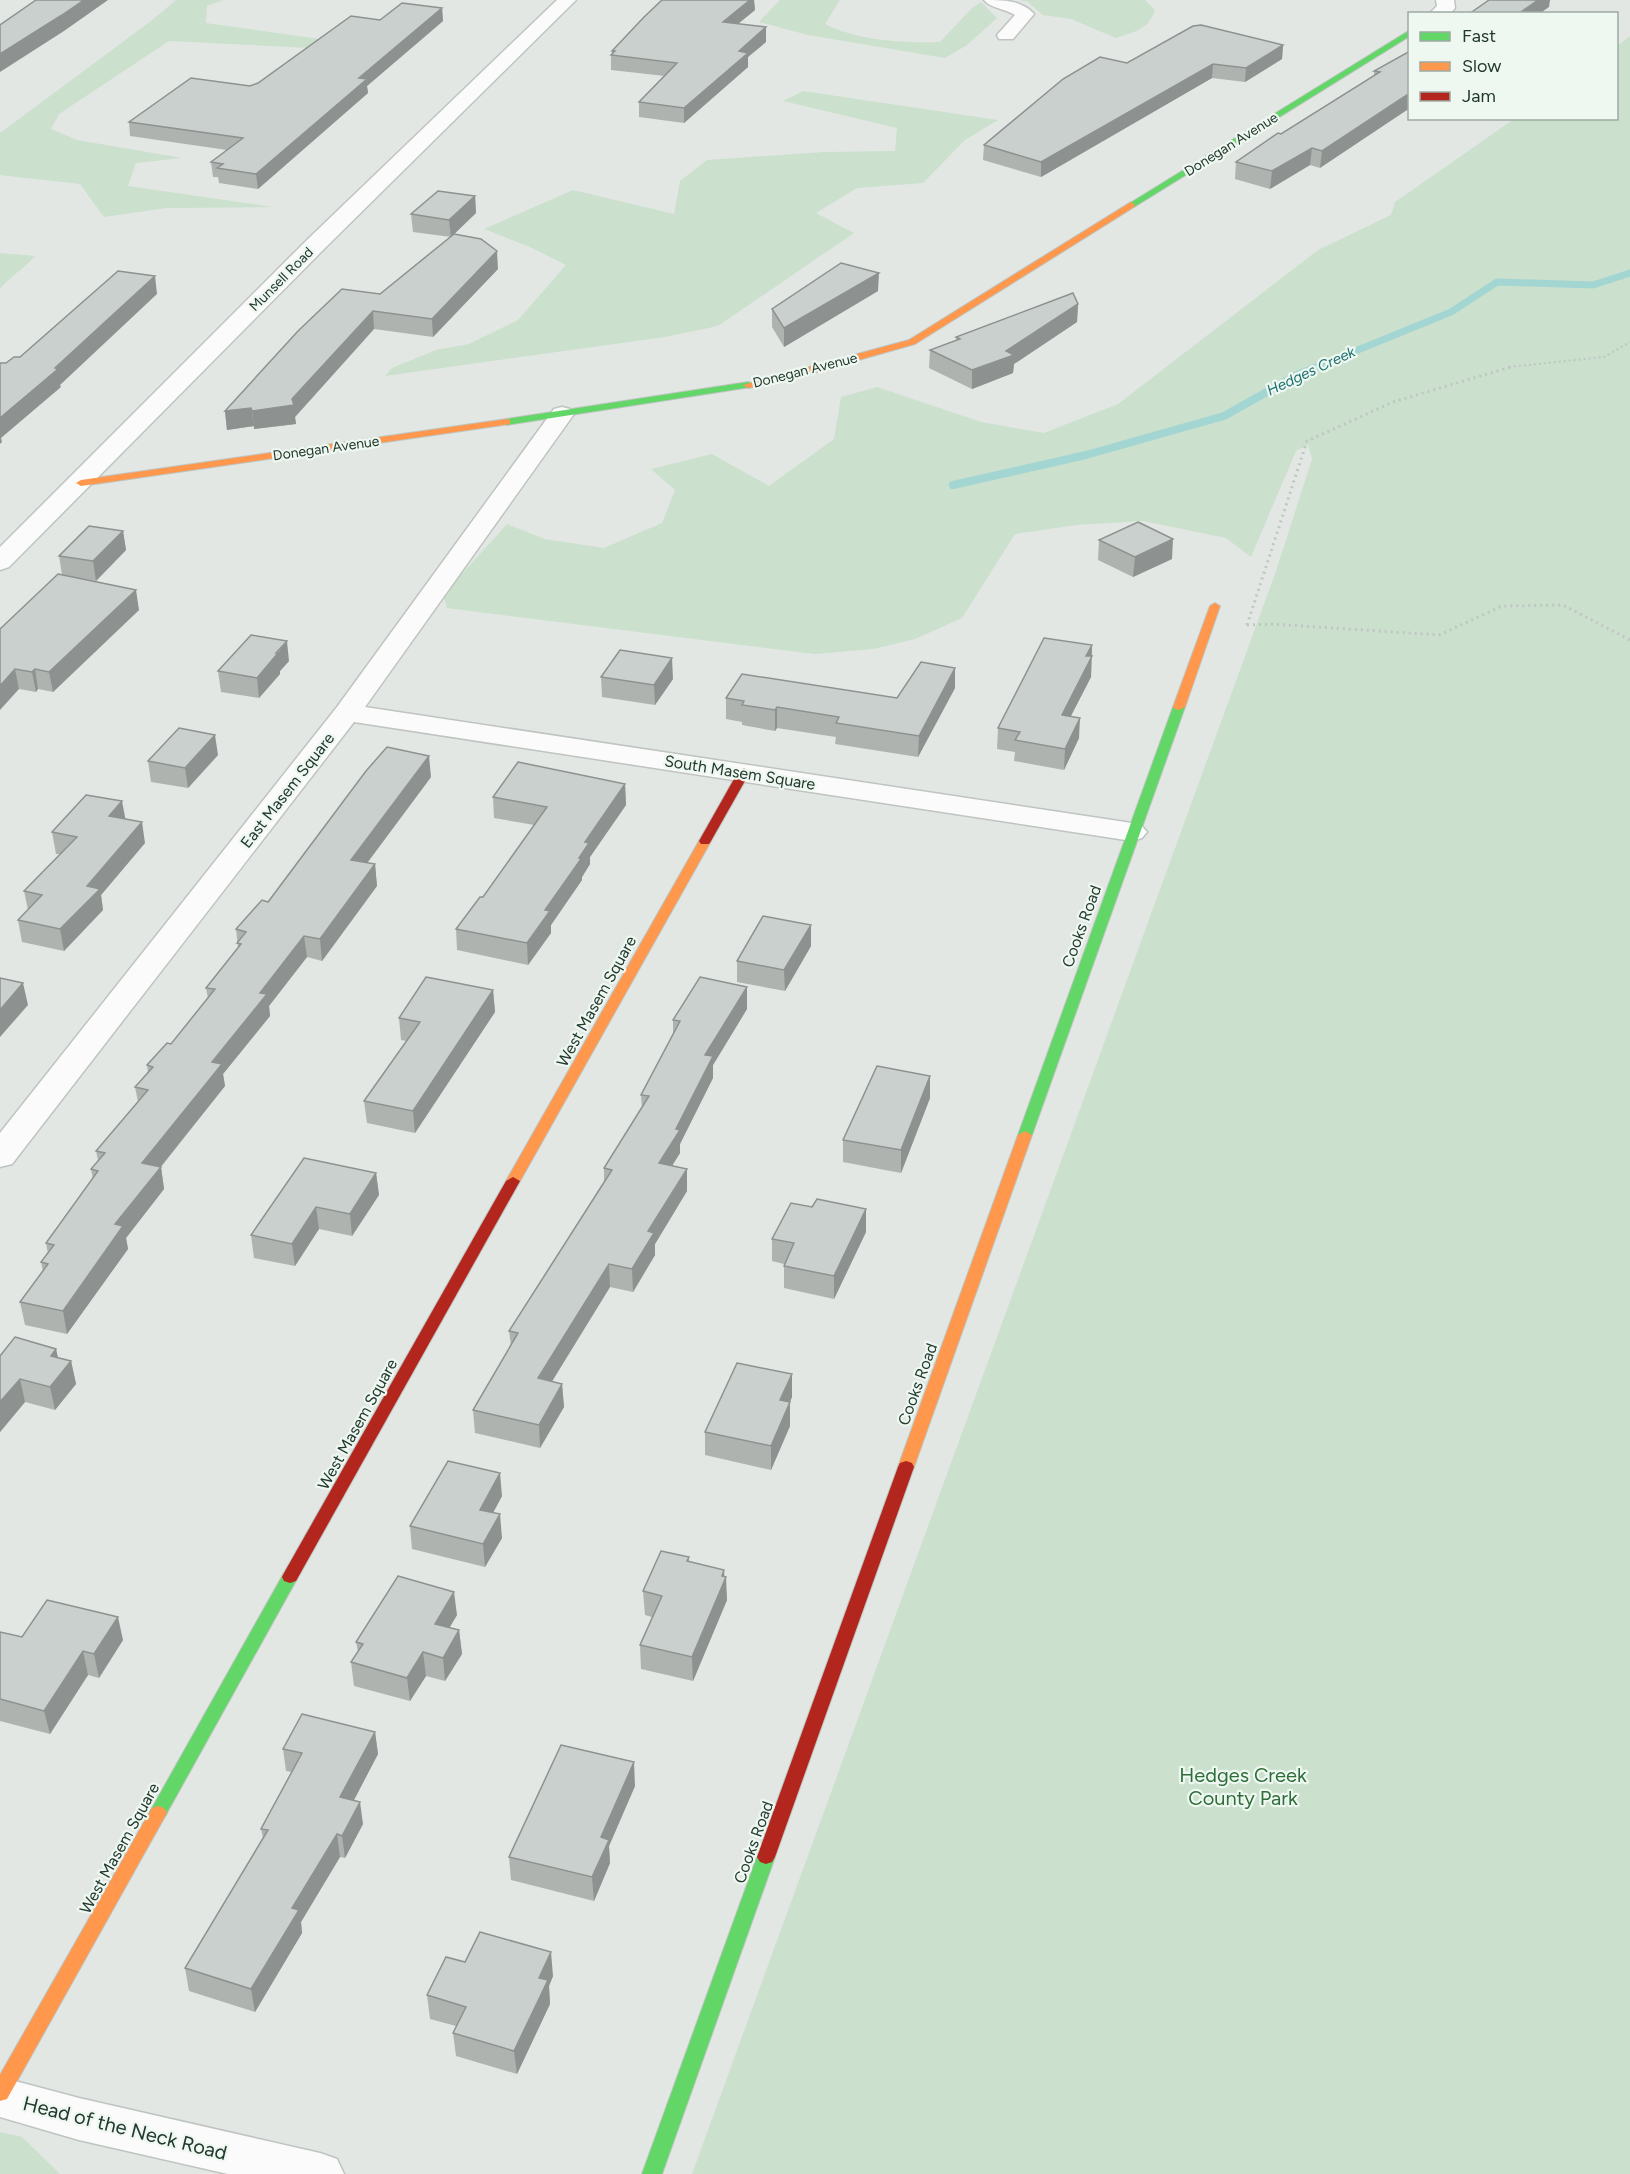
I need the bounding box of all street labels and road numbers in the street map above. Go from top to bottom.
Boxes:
street label: Donegan Avenue [1181,109,1282,180]
street label: Munsell Road [246,244,317,315]
street label: Donegan Avenue [751,349,860,392]
street label: Donegan Avenue [272,433,381,464]
street label: East Masem Square [237,729,338,852]
street label: South Masem Square [663,751,817,794]
street label: Cooks Road [1058,882,1105,970]
street label: West Masem Square [553,932,640,1070]
street label: Cooks Road [894,1340,941,1428]
street label: West Masem Square [314,1355,401,1493]
street label: West Masem Square [76,1779,163,1917]
street label: Cooks Road [730,1798,777,1886]
street label: Head of the Neck Road [21,2091,229,2165]

